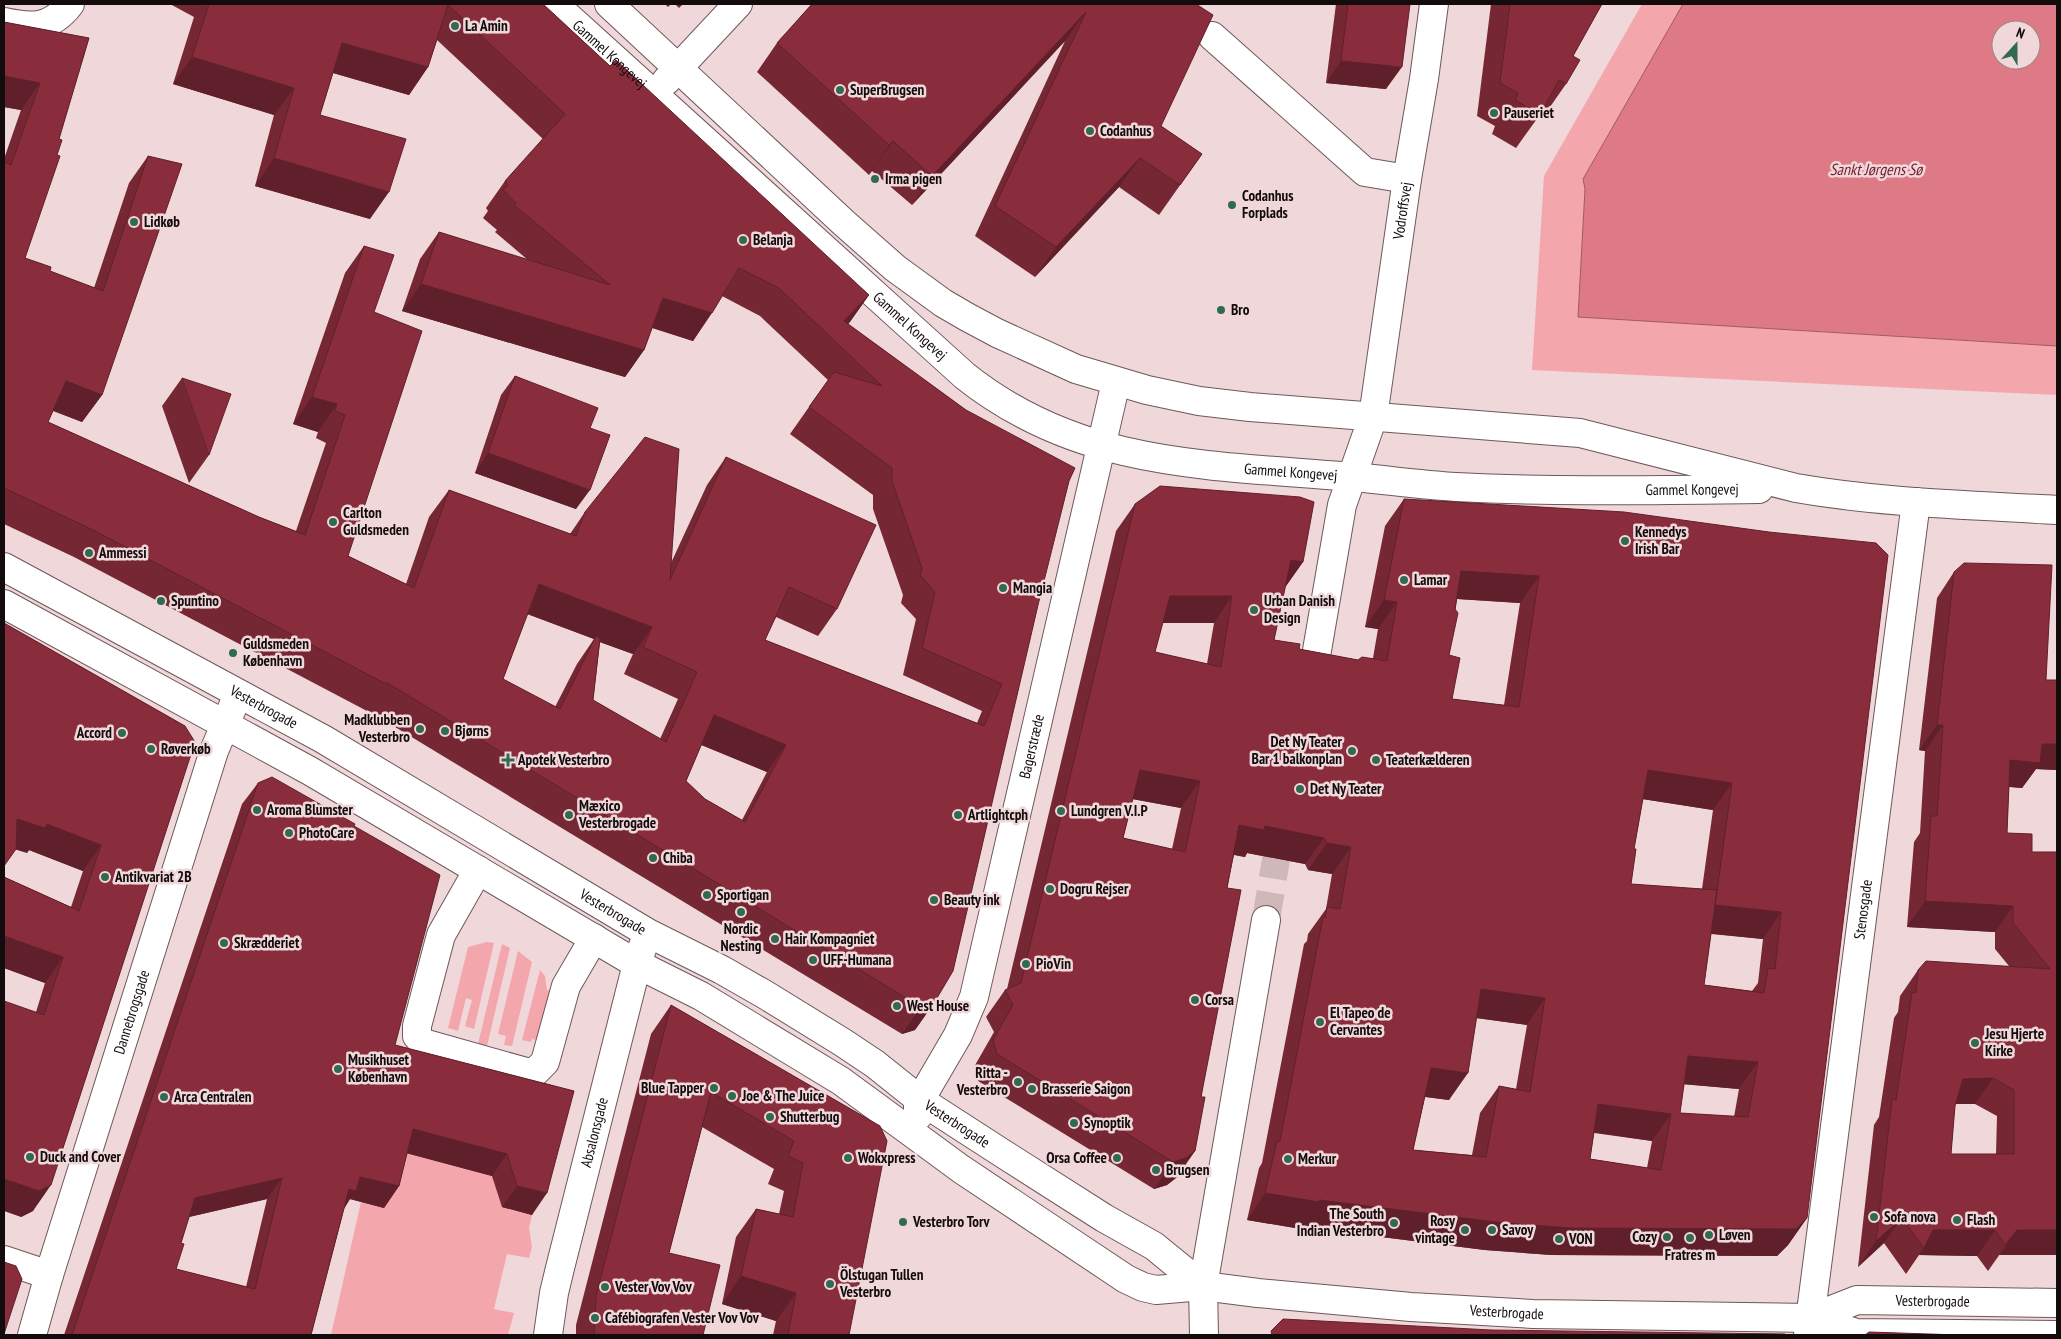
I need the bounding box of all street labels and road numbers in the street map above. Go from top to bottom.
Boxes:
street label: Gammel Kongevej [569,16,651,92]
street label: Vodroffsvej [1388,181,1415,242]
street label: Gammel Kongevej [869,287,951,364]
street label: Gammel Kongevej [1243,459,1338,485]
street label: Gammel Kongevej [1645,479,1739,499]
street label: Vesterbrogade [226,680,301,733]
street label: Bagerstræde [1015,712,1048,780]
street label: Stenosgade [1849,879,1876,940]
street label: Vesterbrogade [576,884,650,939]
street label: Dannebrogsgade [109,968,153,1056]
street label: Absalonsgade [576,1095,612,1169]
street label: Vesterbrogade [920,1095,994,1152]
street label: Vesterbrogade [1894,1291,1970,1311]
street label: Vesterbrogade [1468,1300,1544,1323]

